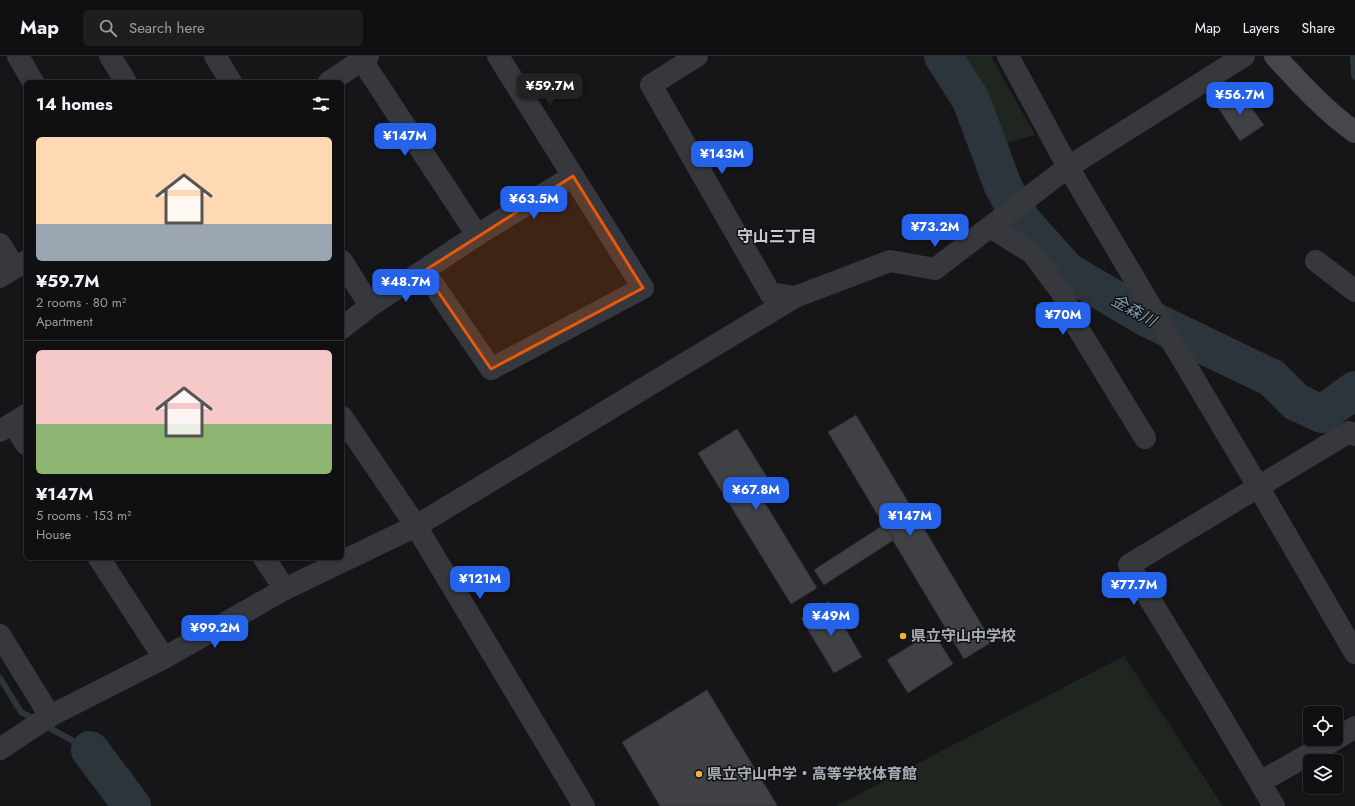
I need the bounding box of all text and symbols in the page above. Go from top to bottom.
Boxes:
search box [83,10,363,46]
text: Map [20,14,59,41]
icon: search [97,17,119,39]
text: Search here [129,17,205,39]
text: Map [1195,18,1221,38]
text: Layers [1243,18,1279,38]
text: Share [1301,18,1335,38]
pin: ¥59.7M [517,73,583,107]
text: ¥59.7M [526,76,574,95]
pin: ¥56.7M [1207,82,1273,116]
text: ¥56.7M [1215,85,1265,104]
text: 14 homes [36,92,113,116]
icon: filters [310,93,332,115]
pin: ¥147M [377,123,433,157]
text: ¥147M [383,126,427,145]
pin: ¥143M [694,141,750,175]
text: ¥143M [700,144,744,163]
icon: home [148,163,220,235]
pin: ¥63.5M [501,186,567,220]
text: ¥63.5M [509,189,559,208]
pin: ¥73.2M [902,214,968,248]
text: ¥73.2M [911,217,959,236]
district label: 守山三丁目 [737,225,817,248]
text: ¥59.7M [36,269,99,293]
pin: ¥48.7M [373,269,439,303]
text: ¥48.7M [381,272,431,291]
water label: 金森川 [1107,289,1162,333]
text: 2 rooms · 80 m² [36,293,126,312]
pin: ¥70M [1039,302,1087,336]
text: ¥70M [1045,305,1081,324]
text: Apartment [36,312,93,331]
icon: home [148,376,220,448]
pin: ¥67.8M [723,477,789,511]
text: ¥67.8M [732,480,780,499]
text: ¥147M [36,482,93,506]
pin: ¥147M [882,503,938,537]
text: 5 rooms · 153 m² [36,506,132,525]
text: ¥147M [888,506,932,525]
text: House [36,525,71,544]
pin: ¥121M [452,566,508,600]
text: ¥121M [459,569,501,588]
pin: ¥77.7M [1101,572,1167,606]
text: ¥77.7M [1111,575,1157,594]
pin: ¥49M [807,603,855,637]
text: ¥49M [812,606,850,625]
pin: ¥99.2M [182,615,248,649]
text: ¥99.2M [190,618,240,637]
place label: 県立守山中学校 [911,625,1016,647]
marker: 県立守山中学校 [898,631,908,641]
map controls [1303,706,1343,794]
button: locate [1303,706,1343,746]
button: layers [1303,754,1343,794]
place label: 県立守山中学・高等学校体育館 [707,763,917,785]
marker: 県立守山中学・高等学校体育館 [694,769,704,779]

